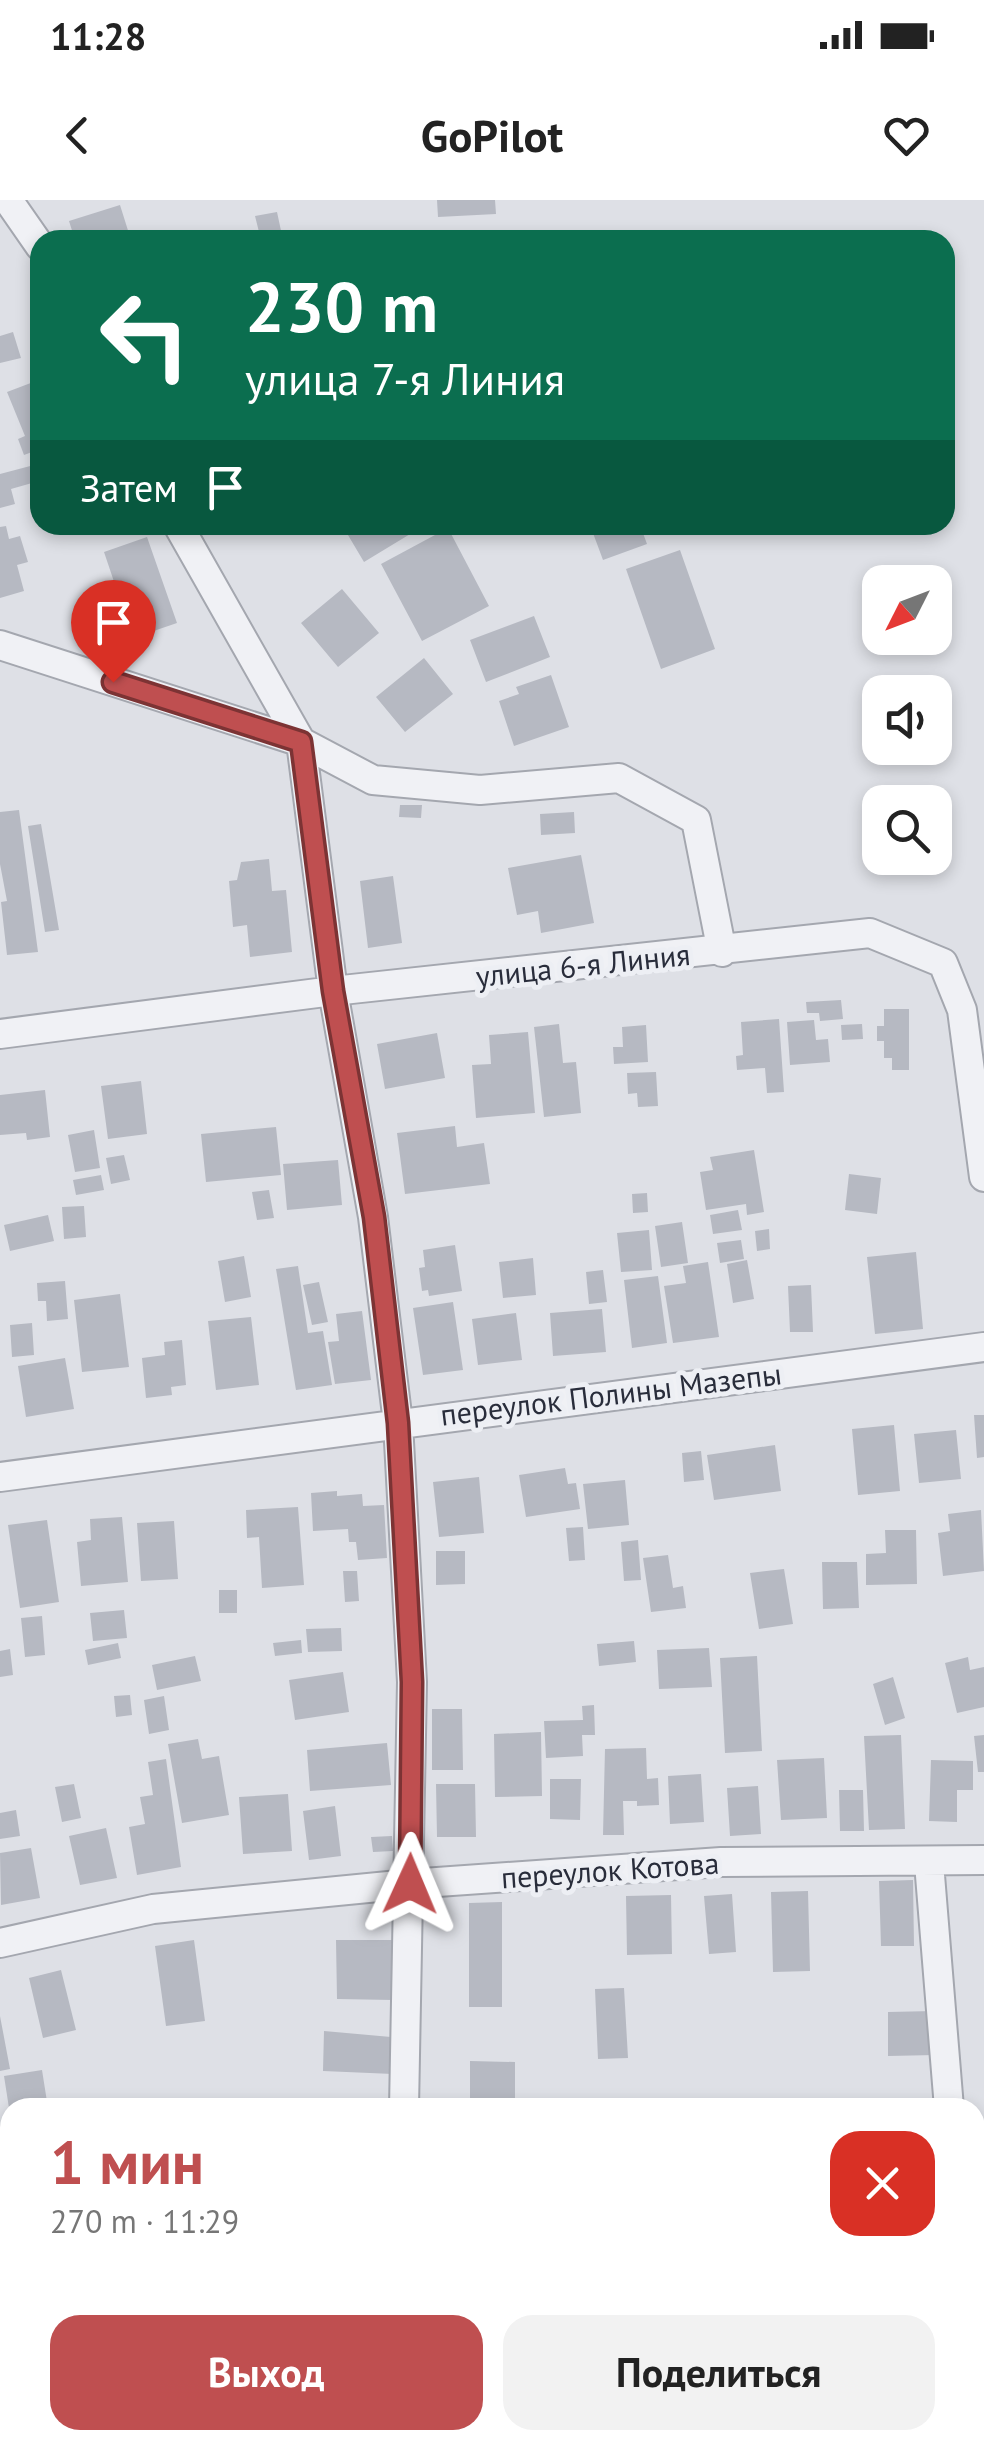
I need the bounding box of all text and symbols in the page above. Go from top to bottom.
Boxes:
text: 11:28 [50,11,146,60]
text: GoPilot [421,106,563,164]
icon: back [50,108,105,163]
icon: heart [879,108,934,163]
text: 230 m [245,261,438,351]
icon: left [80,270,210,400]
text: улица 7-я Линия [245,349,565,407]
icon: arrive [198,460,253,515]
text: Затем [80,463,178,512]
north arrow [862,565,952,655]
map controls [862,565,952,875]
pin [71,580,156,683]
icon: arrive [86,595,141,650]
button: sound [862,675,952,765]
button: search [862,785,952,875]
street label: улица 6-я Линия [474,934,692,995]
street label: переулок Полины Мазепы [438,1353,784,1434]
position arrow [358,1832,462,1936]
street label: переулок Котова [499,1842,720,1897]
text: 1 мин [50,2123,204,2201]
button: close [830,2131,935,2236]
text: 270 m · 11:29 [50,2200,239,2242]
button: Выход [50,2315,483,2430]
button: Поделиться [503,2315,935,2430]

